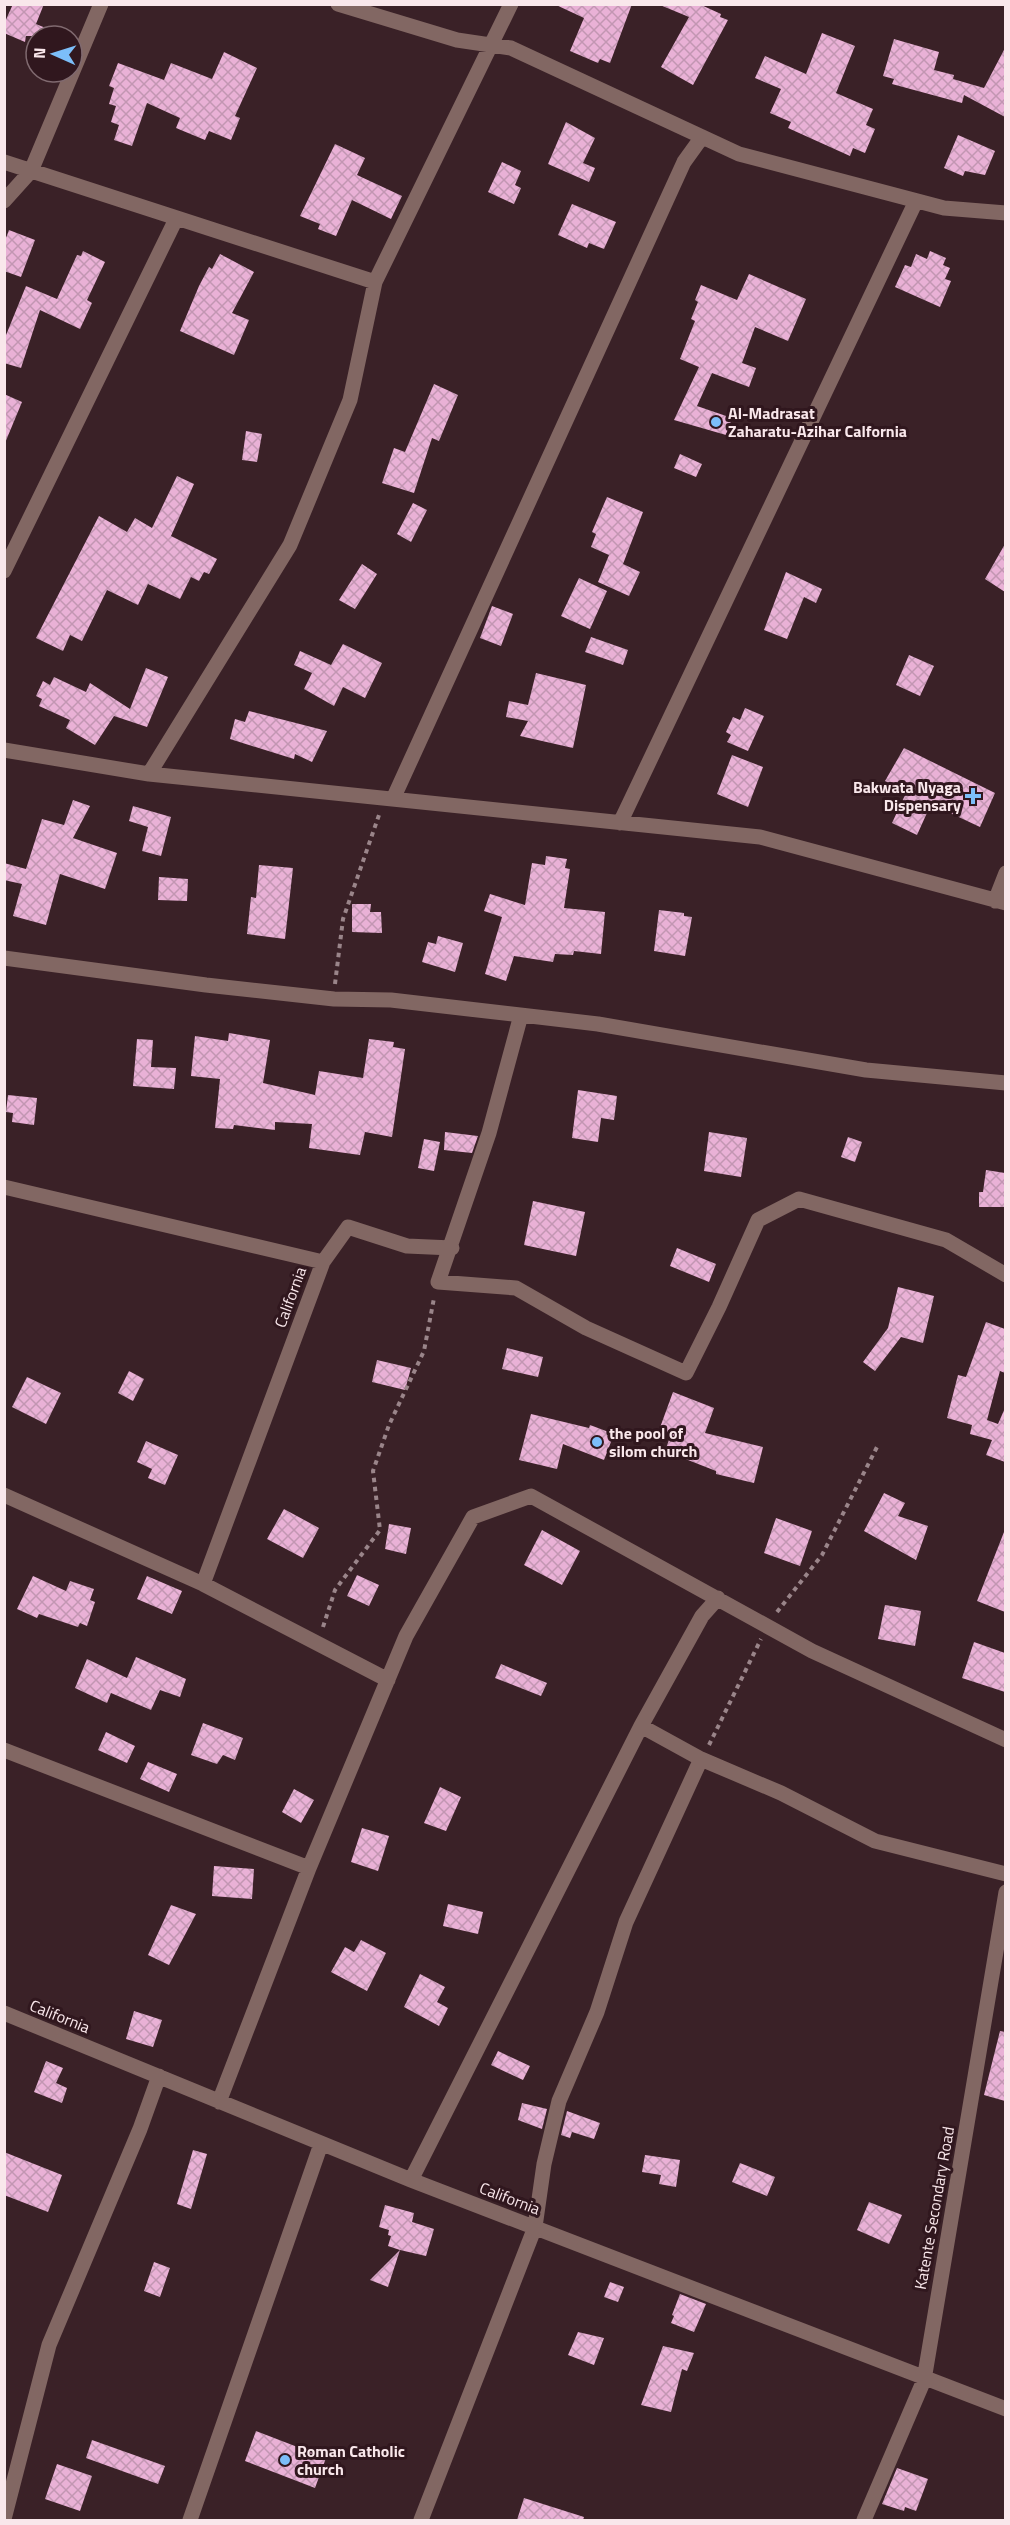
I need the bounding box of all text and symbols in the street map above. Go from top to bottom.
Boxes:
north arrow [24,24,84,84]
text: N [27,47,51,59]
place label: Al-Madrasat Zaharatu-Azihar Calfornia [728,401,907,443]
marker: Al-Madrasat Zaharatu-Azihar Calfornia [709,415,723,429]
place label: Bakwata Nyaga Dispensary [853,775,961,817]
marker: Bakwata Nyaga Dispensary [966,789,980,803]
street label: California [268,1263,312,1331]
place label: the pool of silom church [609,1421,697,1463]
marker: the pool of silom church [590,1435,604,1449]
street label: California [26,1993,94,2039]
street label: Katente Secondary Road [908,2125,960,2291]
street label: California [476,2175,544,2221]
place label: Roman Catholic church [297,2439,405,2481]
marker: Roman Catholic church [278,2453,292,2467]

